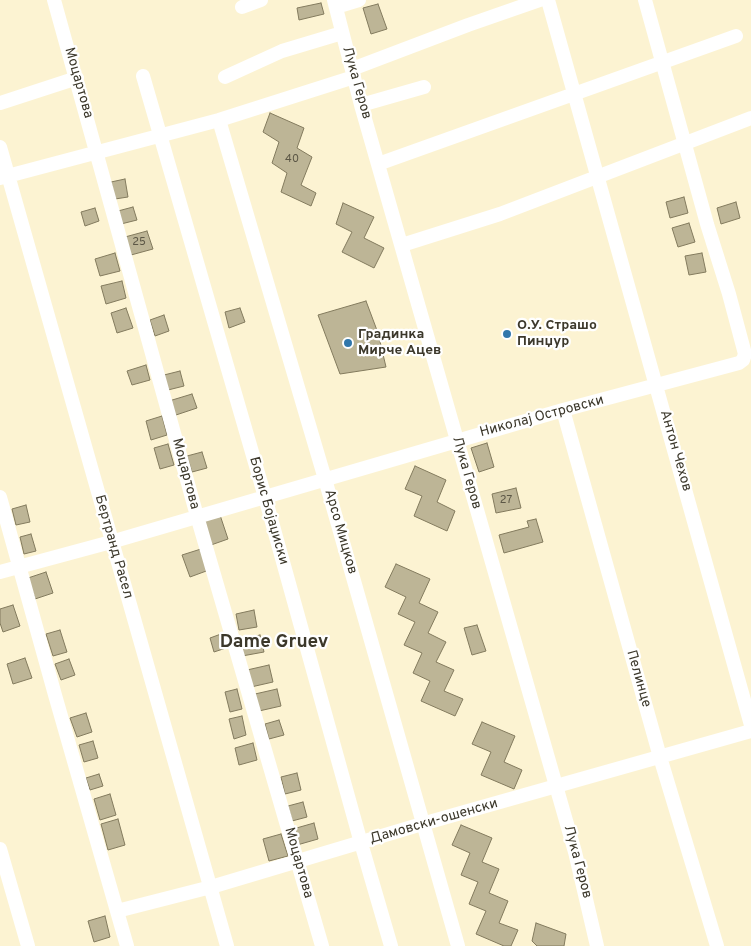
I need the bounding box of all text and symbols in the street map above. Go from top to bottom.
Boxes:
street label: Лука Геров [338,45,374,121]
street label: Моцартова [60,46,96,120]
house number: 40 [285,153,299,167]
house number: 25 [132,236,146,250]
place label: О.У. Страшо Пинџур [517,318,597,351]
place label: Градинка Мирче Ацев [358,327,441,360]
marker: О.У. Страшо Пинџур [501,328,513,340]
marker: Градинка Мирче Ацев [342,337,354,349]
street label: Николај Островски [478,392,606,442]
street label: Антон Чехов [655,409,695,493]
street label: Лука Геров [448,435,484,511]
street label: Моцартова [167,437,203,511]
street label: Борис Бојаџиски [245,455,291,567]
street label: Арсо Мицков [320,488,360,576]
street label: Бертранд Расел [90,493,136,601]
house number: 27 [500,494,512,508]
district label: Dame Gruev [220,632,328,654]
street label: Пелинце [622,648,654,710]
street label: Дамовски-ошенски [368,796,500,848]
street label: Лука Геров [559,824,595,900]
street label: Моцартова [280,826,316,900]

